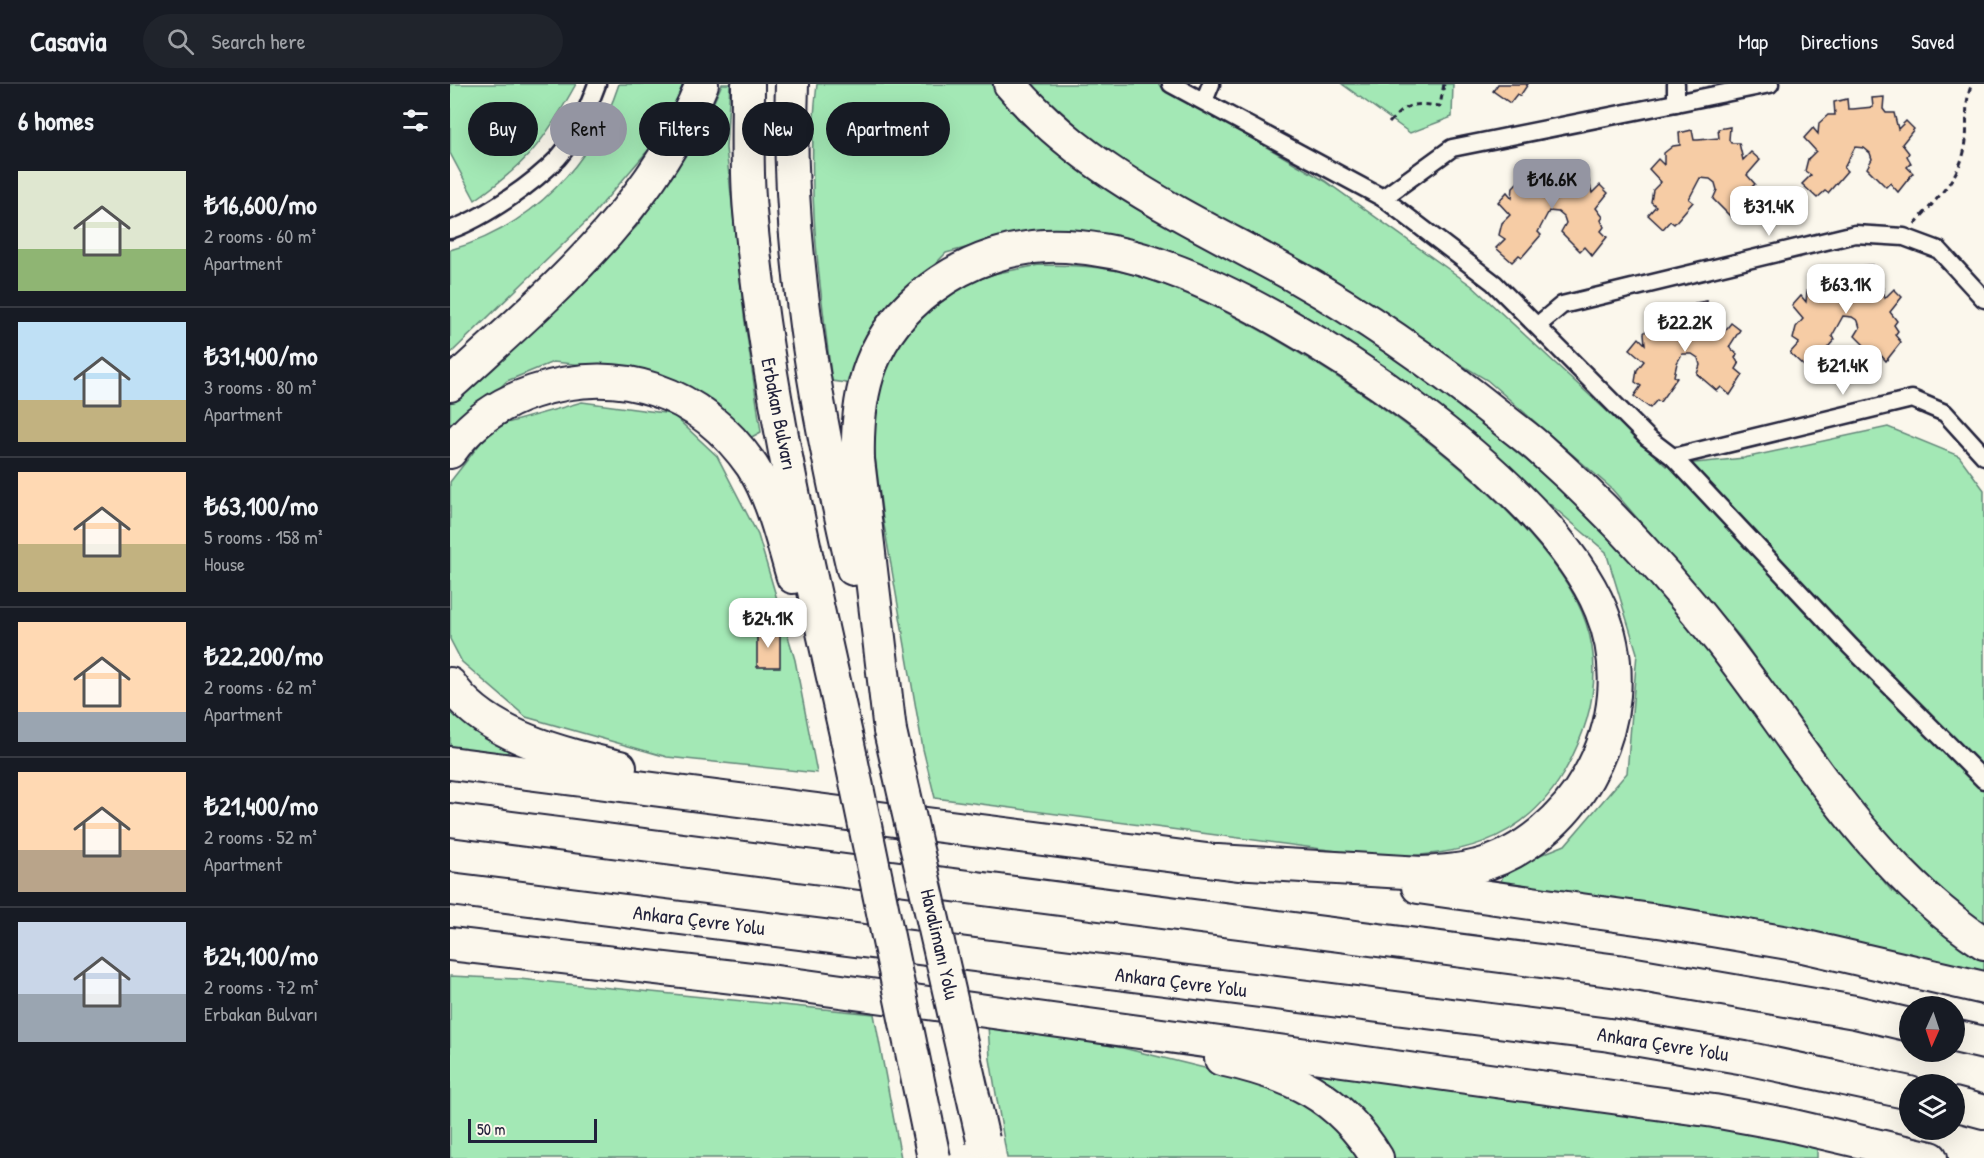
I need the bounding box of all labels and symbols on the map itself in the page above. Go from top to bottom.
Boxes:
pin: ₺16.6K [1503,159,1601,210]
pin: ₺31.4K [1720,186,1818,237]
pin: ₺63.1K [1797,264,1895,315]
pin: ₺22.2K [1636,302,1734,353]
pin: ₺21.4K [1794,345,1892,396]
street label: Erbakan Bulvarı [755,355,804,472]
pin: ₺24.1K [719,598,817,649]
street label: Havalimanı Yolu [915,886,966,1002]
street label: Ankara Çevre Yolu [632,898,766,941]
street label: Ankara Çevre Yolu [1114,960,1248,1003]
north arrow [1899,996,1965,1062]
street label: Ankara Çevre Yolu [1596,1020,1731,1067]
scale bar [468,1116,597,1144]

